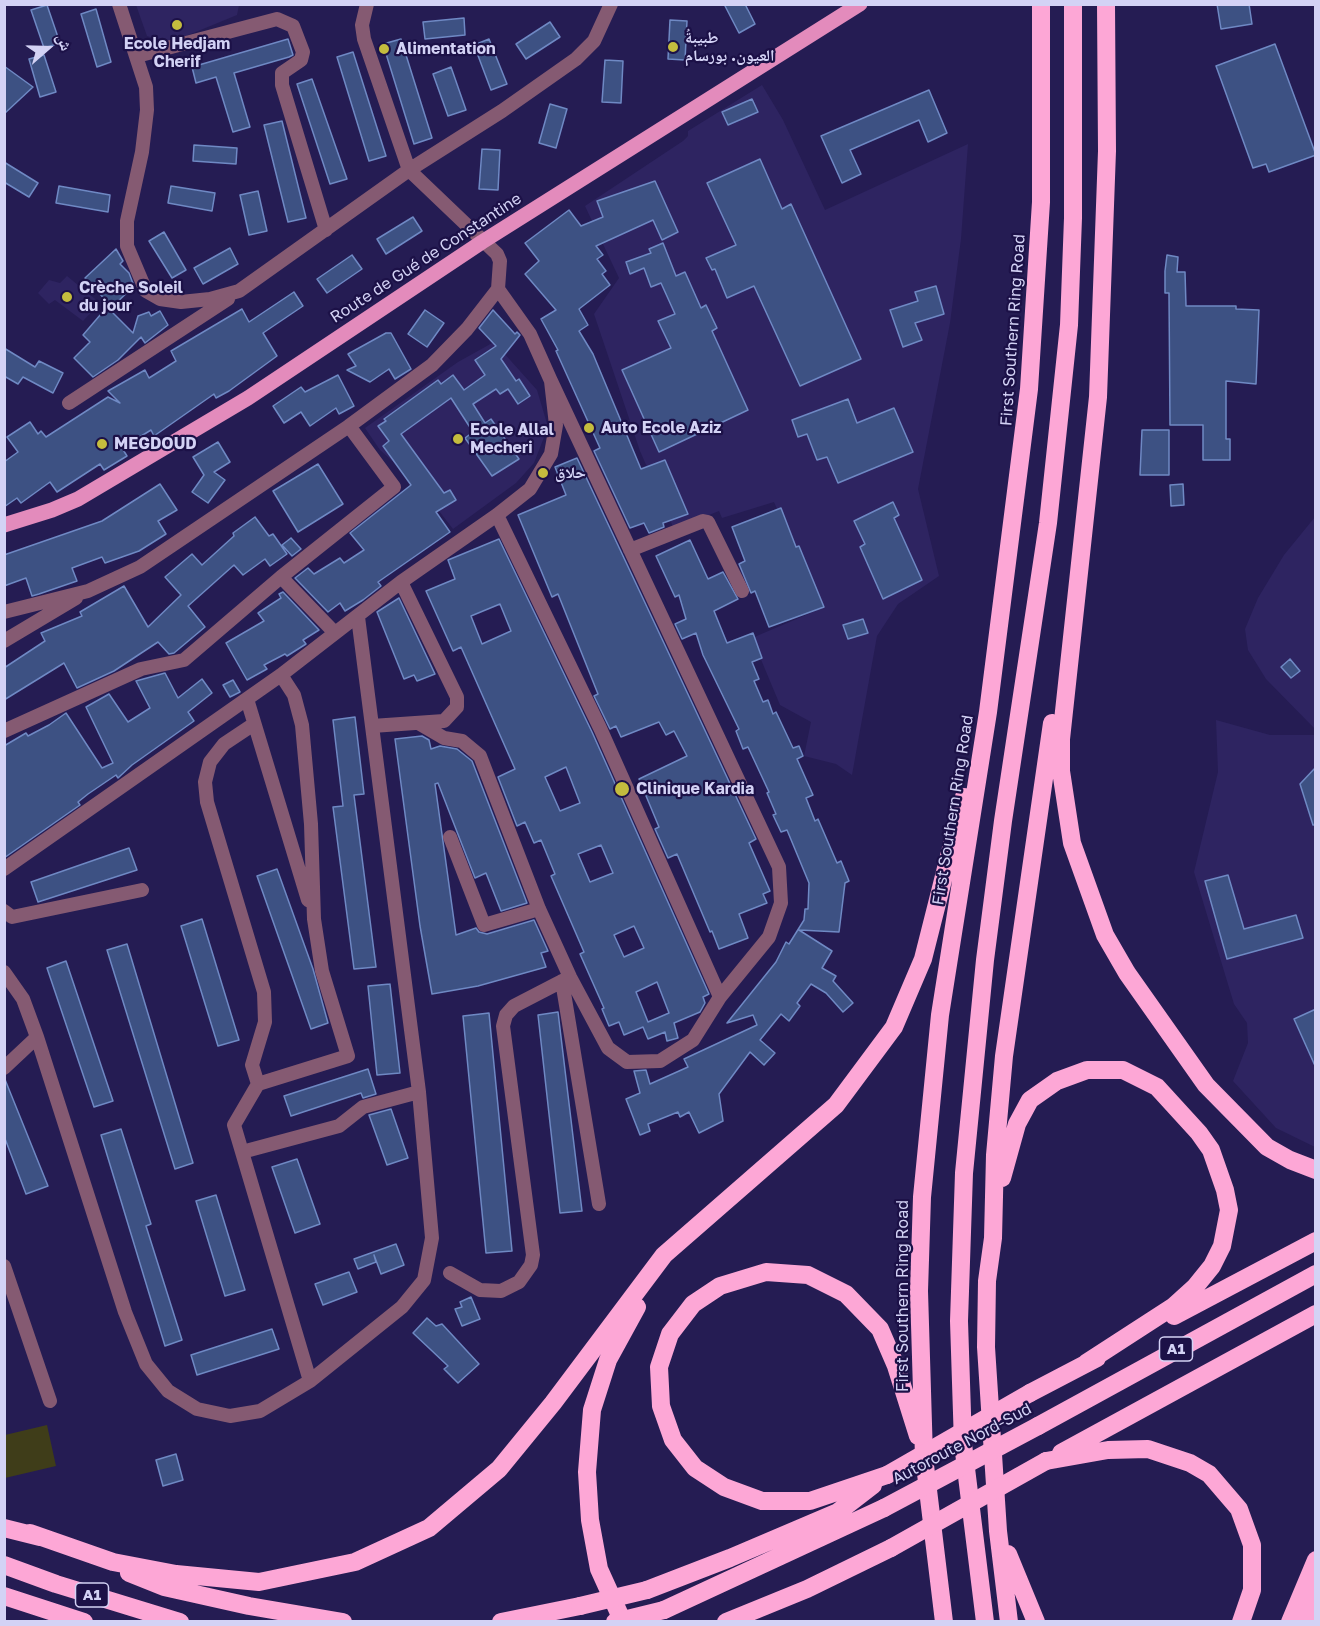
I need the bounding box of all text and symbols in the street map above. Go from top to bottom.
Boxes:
north arrow [18,18,78,78]
marker: Ecole Hedjam Cherif [170,18,184,32]
place label: طبيبةُ العيون. بورسام [685,28,775,66]
text: ش [53,30,77,53]
place label: Ecole Hedjam Cherif [124,34,230,72]
place label: Alimentation [396,39,496,59]
marker: طبيبةُ العيون. بورسام [666,40,680,54]
marker: Alimentation [377,42,391,56]
street label: Route de Gué de Constantine [327,189,525,327]
street label: First Southern Ring Road [997,234,1029,426]
place label: Crèche Soleil du jour [79,278,183,316]
marker: Crèche Soleil du jour [60,290,74,304]
place label: Auto Ecole Aziz [601,418,721,438]
place label: Ecole Allal Mecheri [470,420,554,458]
marker: Auto Ecole Aziz [582,421,596,435]
marker: Ecole Allal Mecheri [451,432,465,446]
place label: MEGDOUD [114,434,197,454]
marker: MEGDOUD [95,437,109,451]
place label: حلاق [555,463,586,483]
marker: حلاق [536,466,550,480]
street label: First Southern Ring Road [928,714,978,906]
place label: Clinique Kardia [636,779,754,799]
marker: Clinique Kardia [613,780,631,798]
street label: First Southern Ring Road [893,1200,913,1392]
road number: A1 [1160,1337,1192,1361]
street label: Autoroute Nord-Sud [889,1399,1035,1489]
road number: A1 [76,1583,109,1607]

